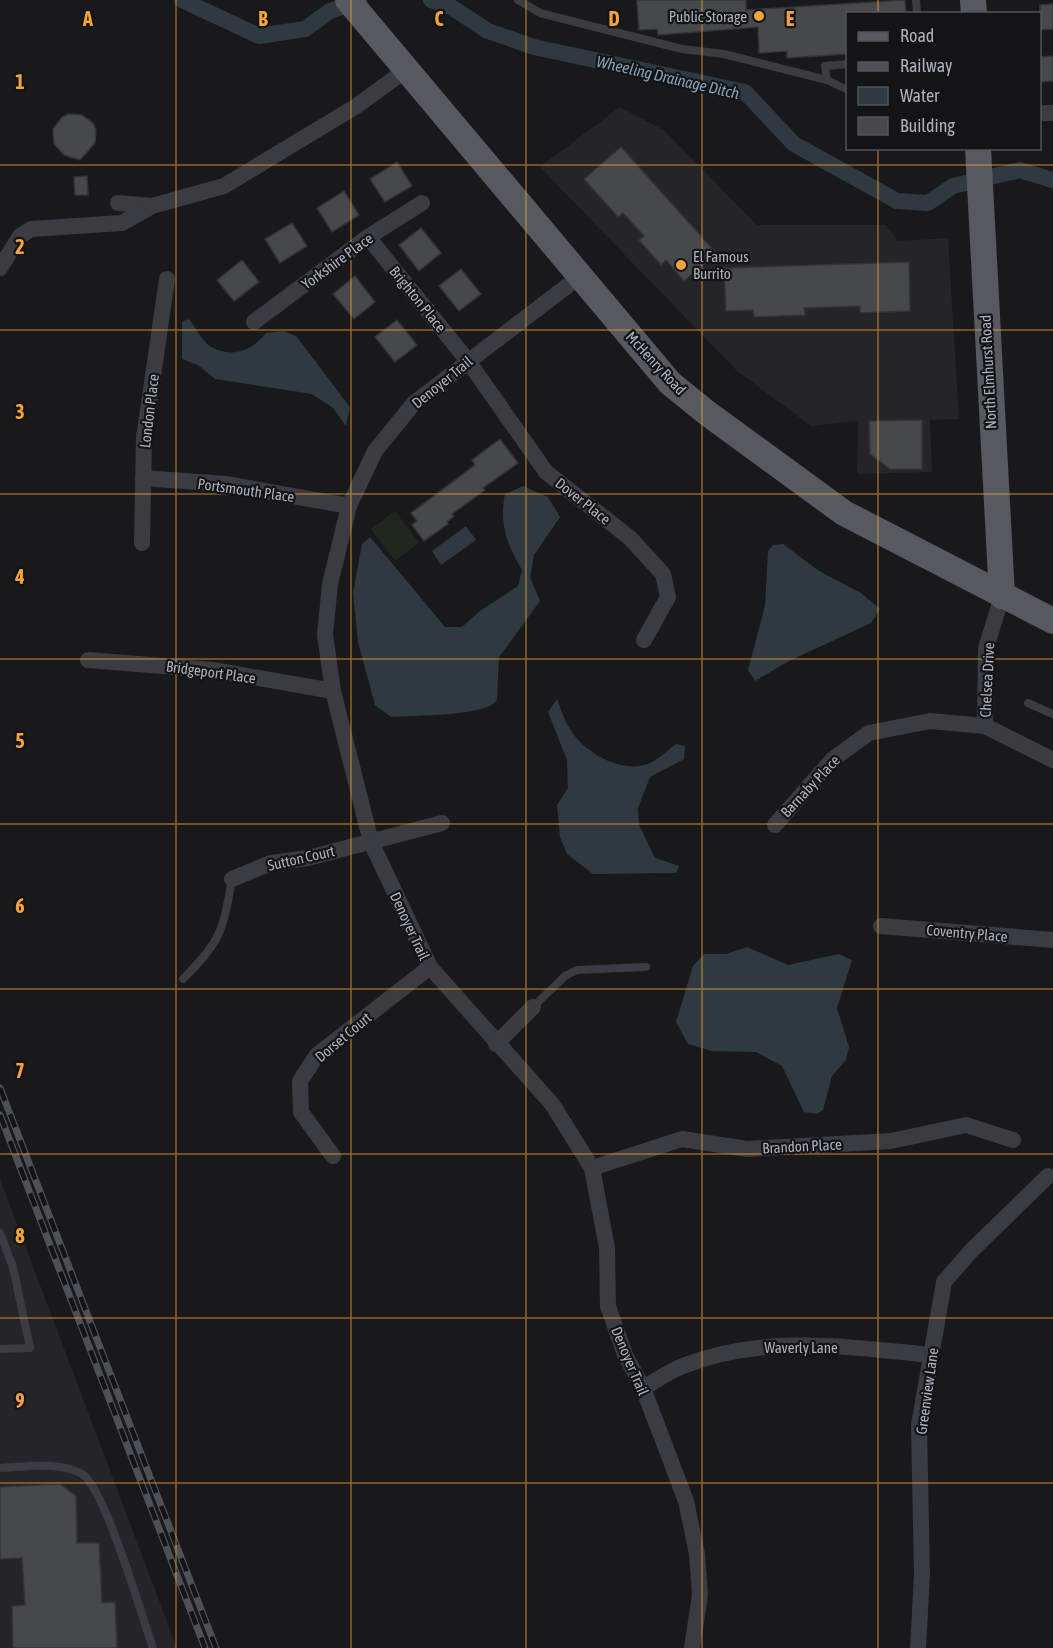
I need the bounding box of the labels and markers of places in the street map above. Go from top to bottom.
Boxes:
place label: Public Storage [669,8,747,25]
marker: Public Storage [752,9,766,23]
place label: El Famous Burrito [693,248,749,282]
marker: El Famous Burrito [674,258,688,272]

